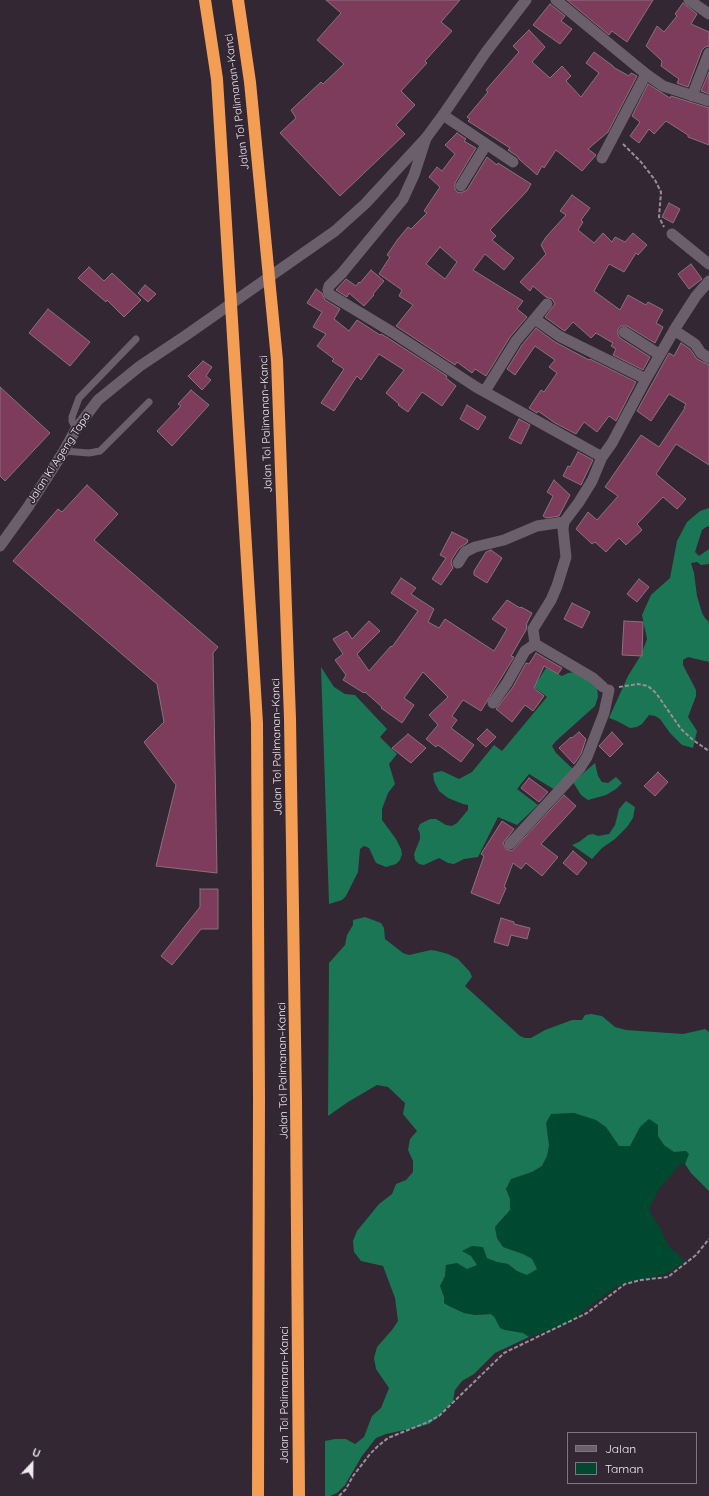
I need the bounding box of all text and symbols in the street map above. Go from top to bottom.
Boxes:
street label: Jalan Tol Palimanan–Kanci [222,33,252,171]
street label: Jalan Tol Palimanan–Kanci [257,355,275,493]
street label: Jalan Ki Ageng Tapa [25,410,93,506]
street label: Jalan Tol Palimanan–Kanci [269,678,285,816]
street label: Jalan Tol Palimanan–Kanci [275,1002,291,1140]
street label: Jalan Tol Palimanan–Kanci [278,1326,292,1464]
legend [567,1432,697,1484]
text: Jalan [605,1441,636,1456]
north arrow [12,1444,52,1484]
text: U [30,1445,43,1461]
text: Taman [605,1461,643,1476]

